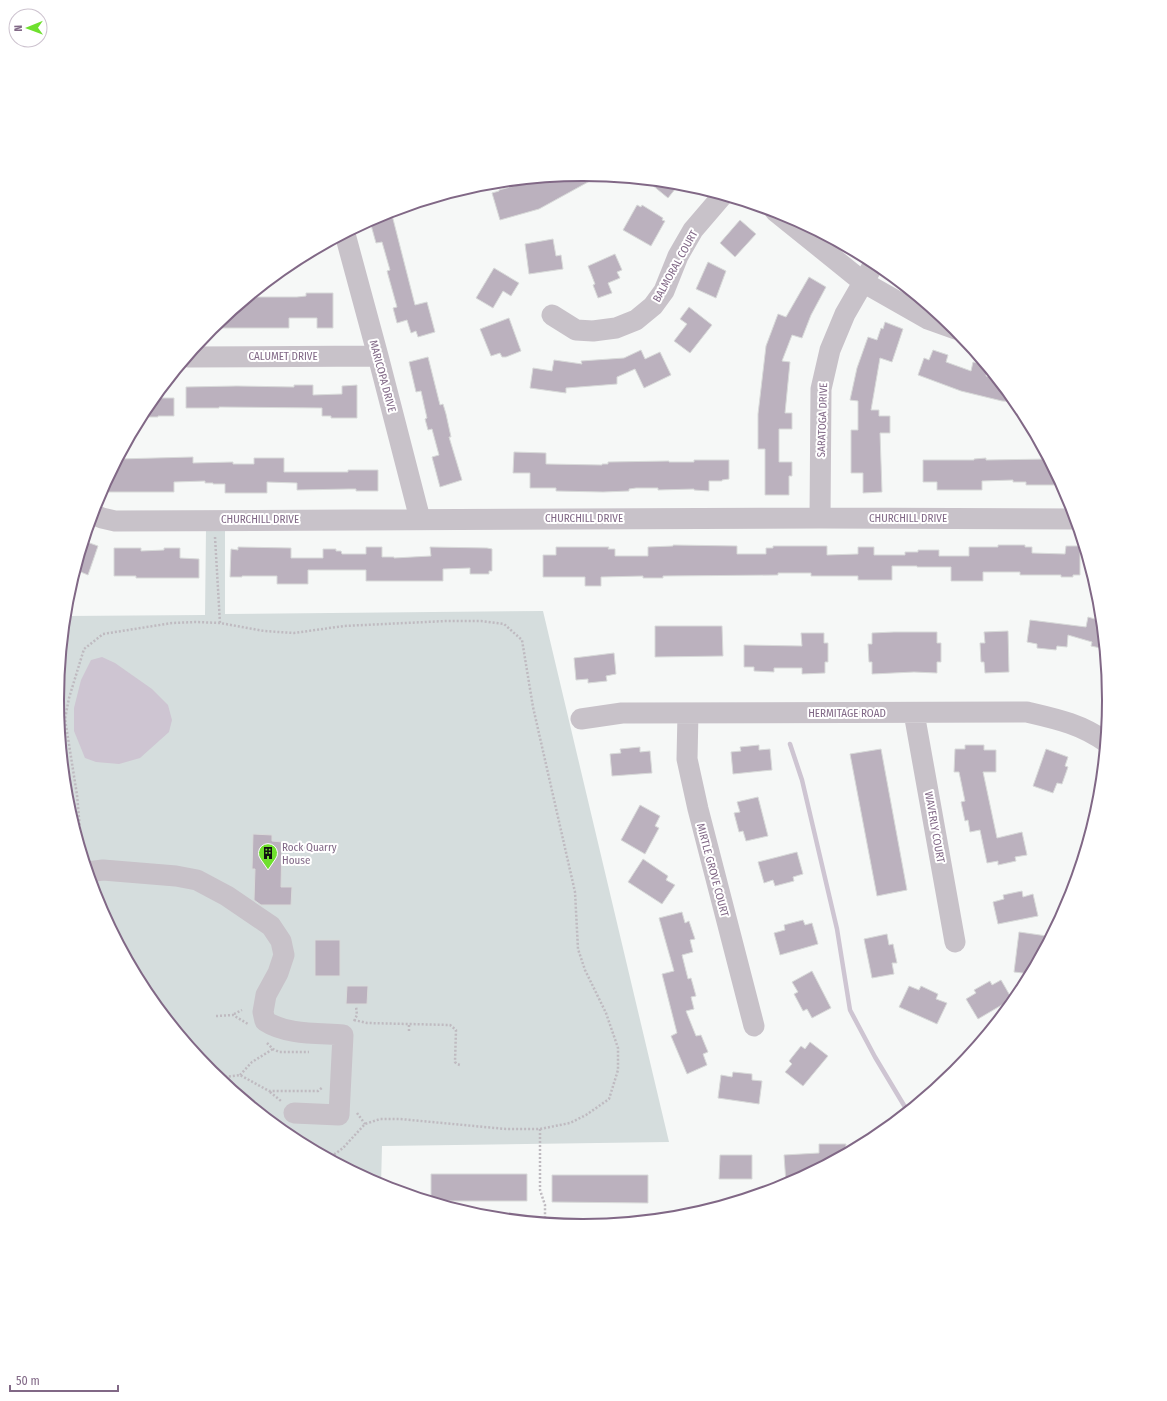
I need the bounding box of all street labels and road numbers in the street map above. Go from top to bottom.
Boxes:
street label: BALMORAL COURT [650,227,701,304]
street label: MARICOPA DRIVE [367,339,398,414]
street label: CALUMET DRIVE [248,350,318,363]
street label: SARATOGA DRIVE [815,382,830,458]
street label: CHURCHILL DRIVE [545,512,623,525]
street label: CHURCHILL DRIVE [869,512,947,525]
street label: CHURCHILL DRIVE [221,513,299,526]
street label: HERMITAGE ROAD [808,707,886,720]
street label: WAVERLY COURT [922,790,947,865]
street label: MIRTLE GROVE COURT [694,822,731,919]

